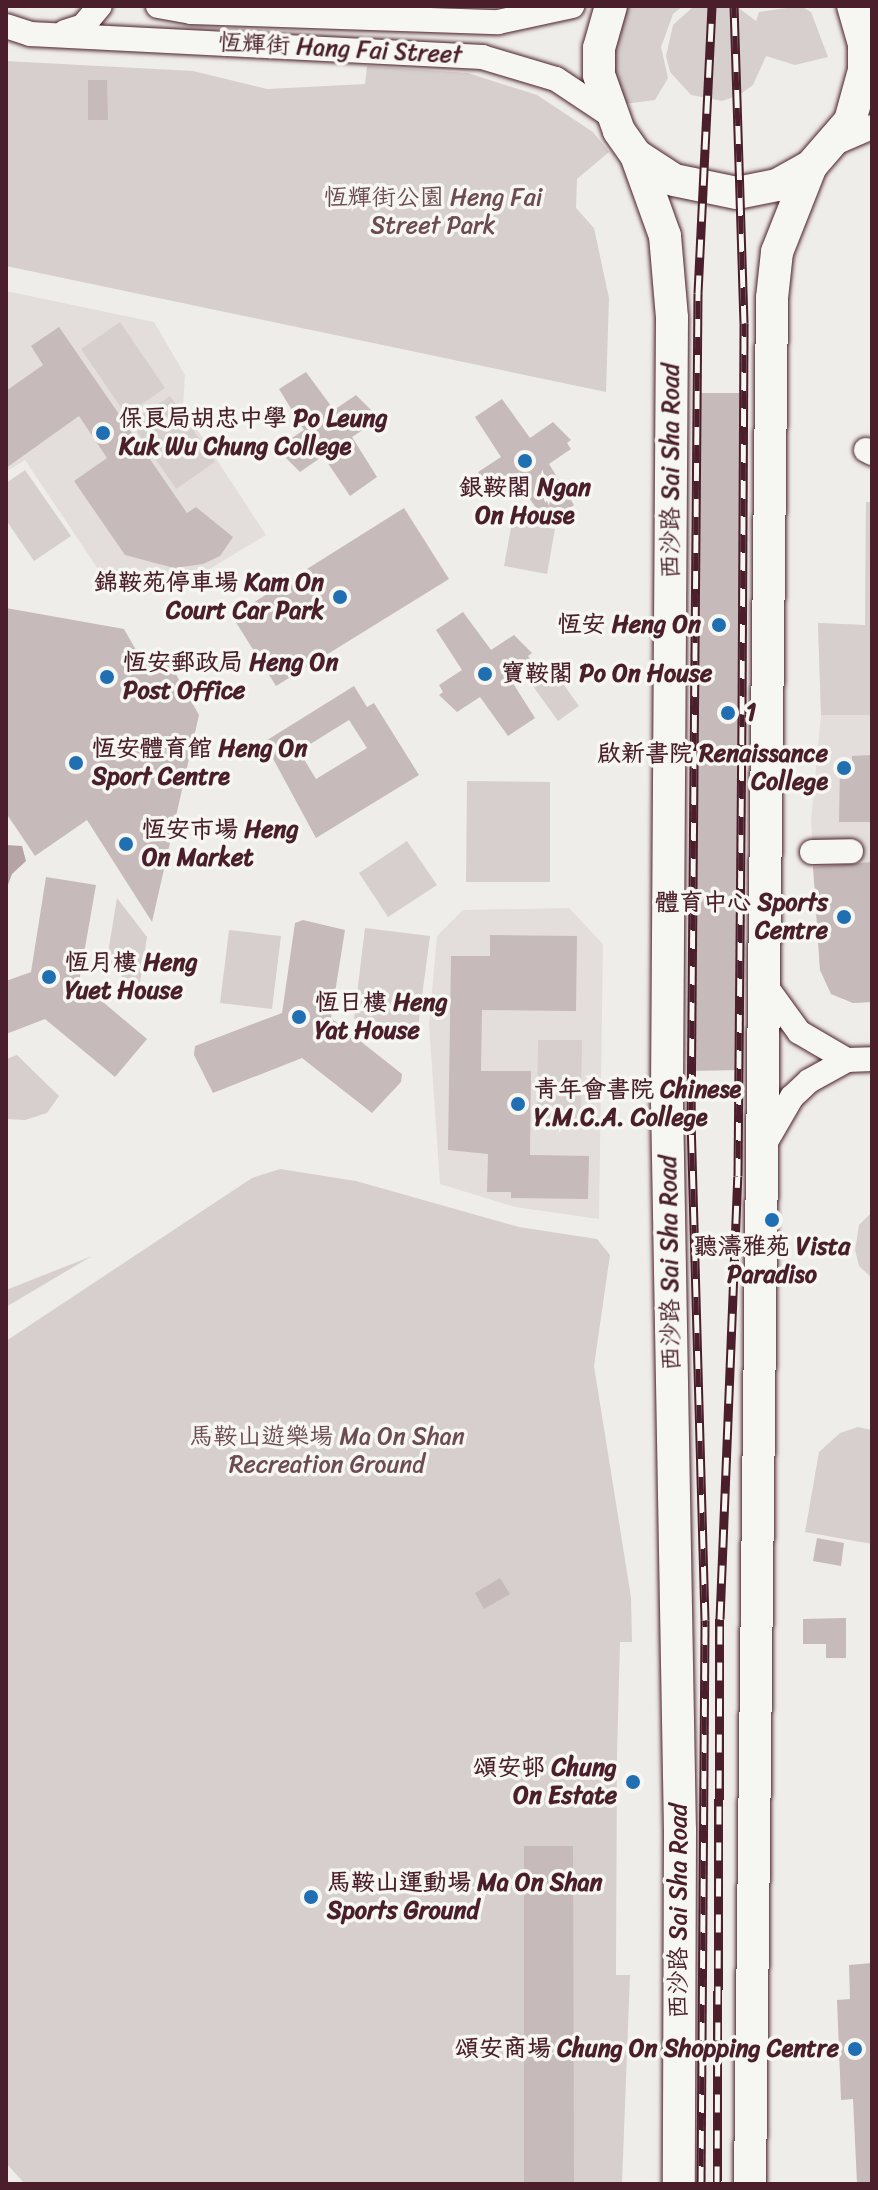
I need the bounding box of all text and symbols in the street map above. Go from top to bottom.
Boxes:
street label: 恆輝街 Hang Fai Street [216,28,464,70]
park label: 恆輝街公園 Heng Fai Street Park [324,184,542,240]
street label: 西沙路 Sai Sha Road [657,363,685,579]
place label: 保良局胡忠中學 Po Leung Kuk Wu Chung College [119,405,388,461]
marker: 保良局胡忠中學 Po Leung Kuk Wu Chung College [94,424,112,442]
marker: 銀鞍閣 Ngan On House [516,452,534,470]
place label: 銀鞍閣 Ngan On House [459,474,591,530]
place label: 錦鞍苑停車場 Kam On Court Car Park [94,569,324,625]
marker: 錦鞍苑停車場 Kam On Court Car Park [331,588,349,606]
place label: 恆安 Heng On [558,611,701,639]
marker: 恆安 Heng On [708,614,730,636]
place label: 恆安郵政局 Heng On Post Office [123,649,338,705]
place label: 寶鞍閣 Po On House [501,660,712,688]
marker: 寶鞍閣 Po On House [476,665,494,683]
marker: 恆安郵政局 Heng On Post Office [98,668,116,686]
place label: 1 [746,699,756,727]
marker: 1 [717,702,739,724]
place label: 恆安體育館 Heng On Sport Centre [92,735,307,791]
place label: 啟新書院 Renaissance College [597,740,828,796]
marker: 恆安體育館 Heng On Sport Centre [67,754,85,772]
marker: 啟新書院 Renaissance College [835,759,853,777]
place label: 恆安市場 Heng On Market [142,816,299,872]
marker: 恆安市場 Heng On Market [117,835,135,853]
place label: 體育中心 Sports Centre [655,889,828,945]
marker: 體育中心 Sports Centre [835,908,853,926]
place label: 恆月樓 Heng Yuet House [65,949,198,1005]
marker: 恆月樓 Heng Yuet House [40,968,58,986]
place label: 恆日樓 Heng Yat House [315,989,448,1045]
marker: 恆日樓 Heng Yat House [290,1008,308,1026]
place label: 青年會書院 Chinese Y.M.C.A. College [534,1076,741,1132]
marker: 青年會書院 Chinese Y.M.C.A. College [509,1095,527,1113]
street label: 西沙路 Sai Sha Road [654,1155,686,1371]
marker: 聽濤雅苑 Vista Paradiso [763,1211,781,1229]
place label: 聽濤雅苑 Vista Paradiso [694,1233,850,1289]
park label: 馬鞍山遊樂場 Ma On Shan Recreation Ground [189,1423,465,1479]
place label: 頌安邨 Chung On Estate [473,1754,617,1810]
marker: 頌安邨 Chung On Estate [624,1773,642,1791]
street label: 西沙路 Sai Sha Road [665,1803,693,2019]
place label: 馬鞍山運動場 Ma On Shan Sports Ground [327,1869,602,1925]
marker: 馬鞍山運動場 Ma On Shan Sports Ground [302,1888,320,1906]
place label: 頌安商場 Chung On Shopping Centre [454,2035,839,2063]
marker: 頌安商場 Chung On Shopping Centre [846,2040,864,2058]

